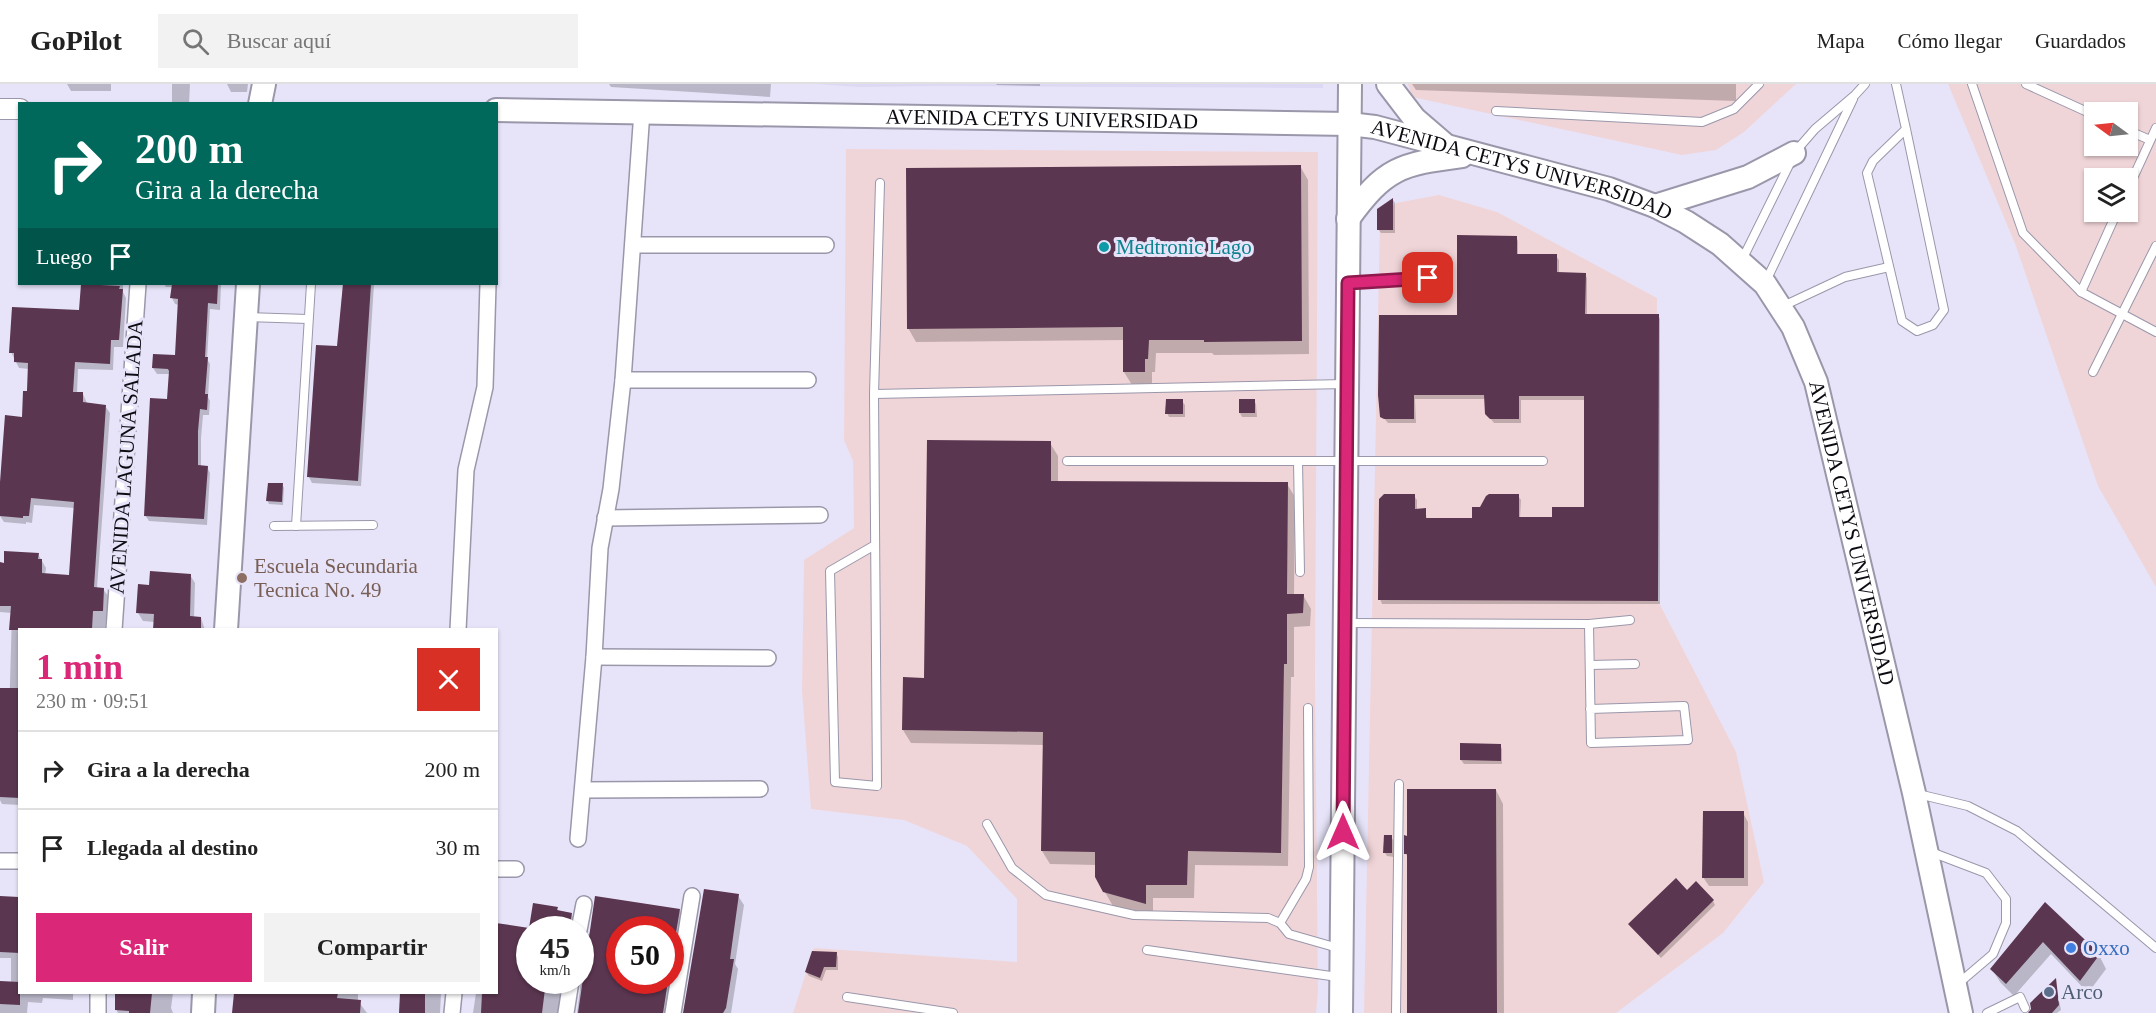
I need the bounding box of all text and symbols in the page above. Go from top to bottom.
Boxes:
search box [158,14,578,68]
text: GoPilot [30,25,122,56]
icon: search [179,25,212,58]
text: Buscar aquí [227,28,331,53]
text: Mapa [1817,29,1865,53]
text: Cómo llegar [1898,29,2002,53]
text: Guardados [2035,29,2126,53]
north arrow [2084,102,2138,156]
map controls [2084,102,2138,222]
street label: AVENIDA CETYS UNIVERSIDAD [886,104,1198,134]
street label: AVENIDA CETYS UNIVERSIDAD [1369,115,1676,225]
icon: right [36,126,114,204]
text: 200 m [135,126,244,172]
button: layers [2084,168,2138,222]
text: Gira a la derecha [135,175,319,205]
place label: Medtronic Lago [1116,235,1252,259]
icon: arrive [104,240,137,273]
marker: Medtronic Lago [1097,240,1111,254]
text: Luego [36,244,92,269]
pin [1402,252,1453,303]
icon: arrive [1411,261,1444,294]
street label: AVENIDA LAGUNA SALADA [104,318,148,595]
street label: AVENIDA CETYS UNIVERSIDAD [1804,378,1900,688]
place label: Escuela Secundaria Tecnica No. 49 [254,554,419,602]
marker: Escuela Secundaria Tecnica No. 49 [235,571,249,585]
text: 1 min [36,647,123,687]
button: close [417,648,480,711]
text: 230 m · 09:51 [36,690,149,712]
icon: right [36,754,69,787]
text: Gira a la derecha [87,757,250,782]
text: 200 m [424,757,480,782]
position arrow [1311,800,1375,864]
icon: arrive [36,832,69,865]
text: Llegada al destino [87,835,258,860]
text: 30 m [435,835,480,860]
button: Salir [36,913,252,982]
button: Compartir [264,913,480,982]
speed limit sign: 50 [606,916,684,994]
text: 45 [540,931,570,964]
place label: Oxxo [2083,936,2130,960]
marker: Oxxo [2064,941,2078,955]
text: km/h [540,962,570,978]
place label: Arco [2061,980,2103,1004]
marker: Arco [2042,985,2056,999]

